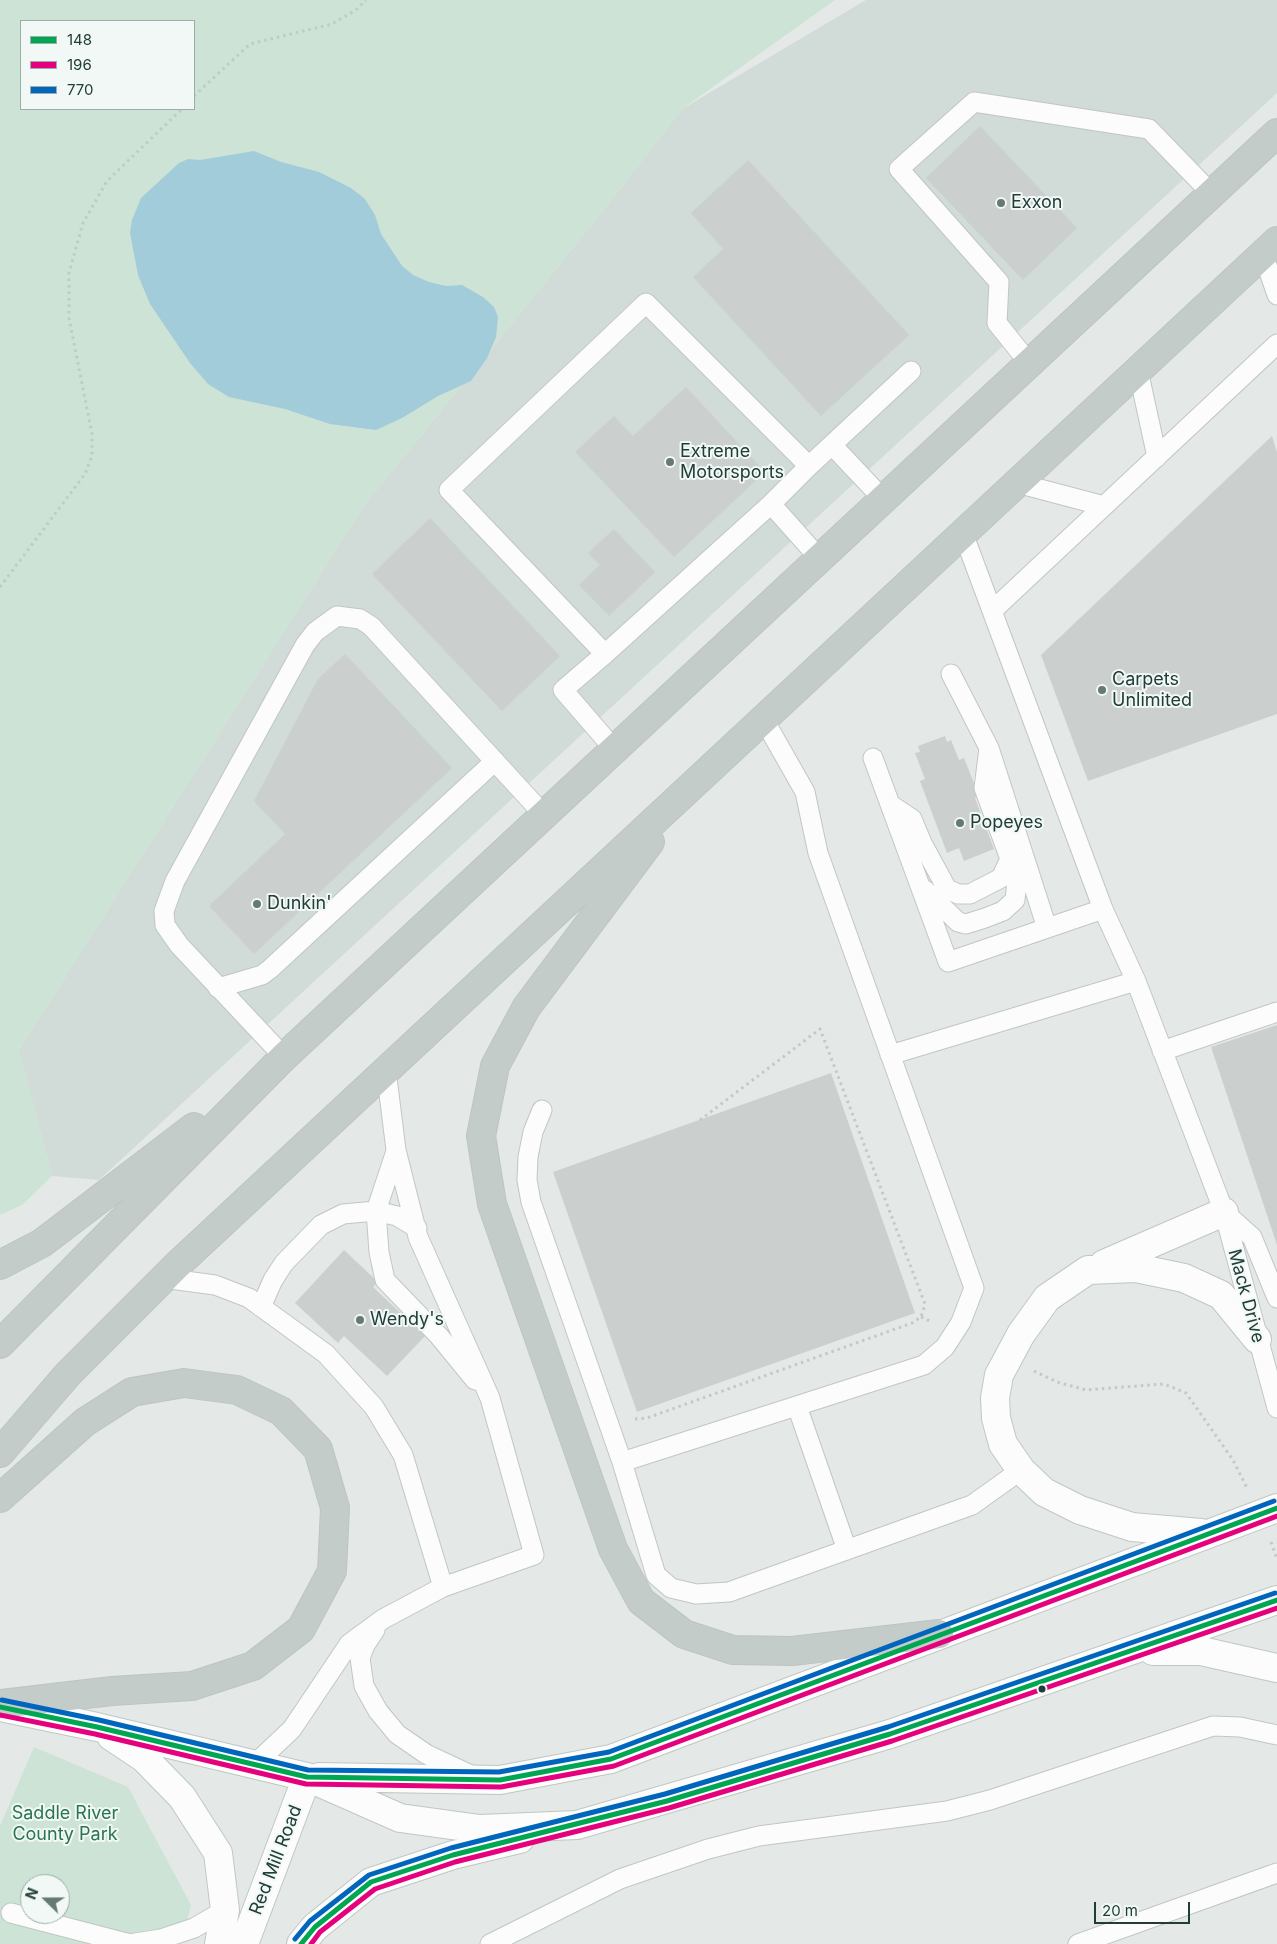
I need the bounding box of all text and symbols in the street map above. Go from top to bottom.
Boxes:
legend [20,20,195,110]
text: 148 [67,30,92,49]
text: 196 [67,55,92,74]
text: 770 [67,80,94,99]
place label: Exxon [1011,192,1062,214]
marker: Exxon [995,197,1007,209]
place label: Extreme Motorsports [680,441,784,484]
marker: Extreme Motorsports [664,456,676,468]
place label: Carpets Unlimited [1112,669,1192,712]
marker: Carpets Unlimited [1096,684,1108,696]
place label: Popeyes [970,812,1043,834]
marker: Popeyes [954,817,966,829]
place label: Dunkin' [267,893,332,915]
marker: Dunkin' [251,898,263,910]
street label: Mack Drive [1223,1247,1269,1345]
place label: Wendy's [370,1309,444,1331]
marker: Wendy's [354,1314,366,1326]
unlabelled marker [1037,1684,1047,1694]
street label: Red Mill Road [245,1802,307,1918]
park label: Saddle River County Park [12,1803,118,1846]
north arrow [20,1874,70,1924]
text: N [22,1885,41,1902]
scale bar [1097,1892,1193,1924]
text: 20 m [1102,1901,1138,1920]

